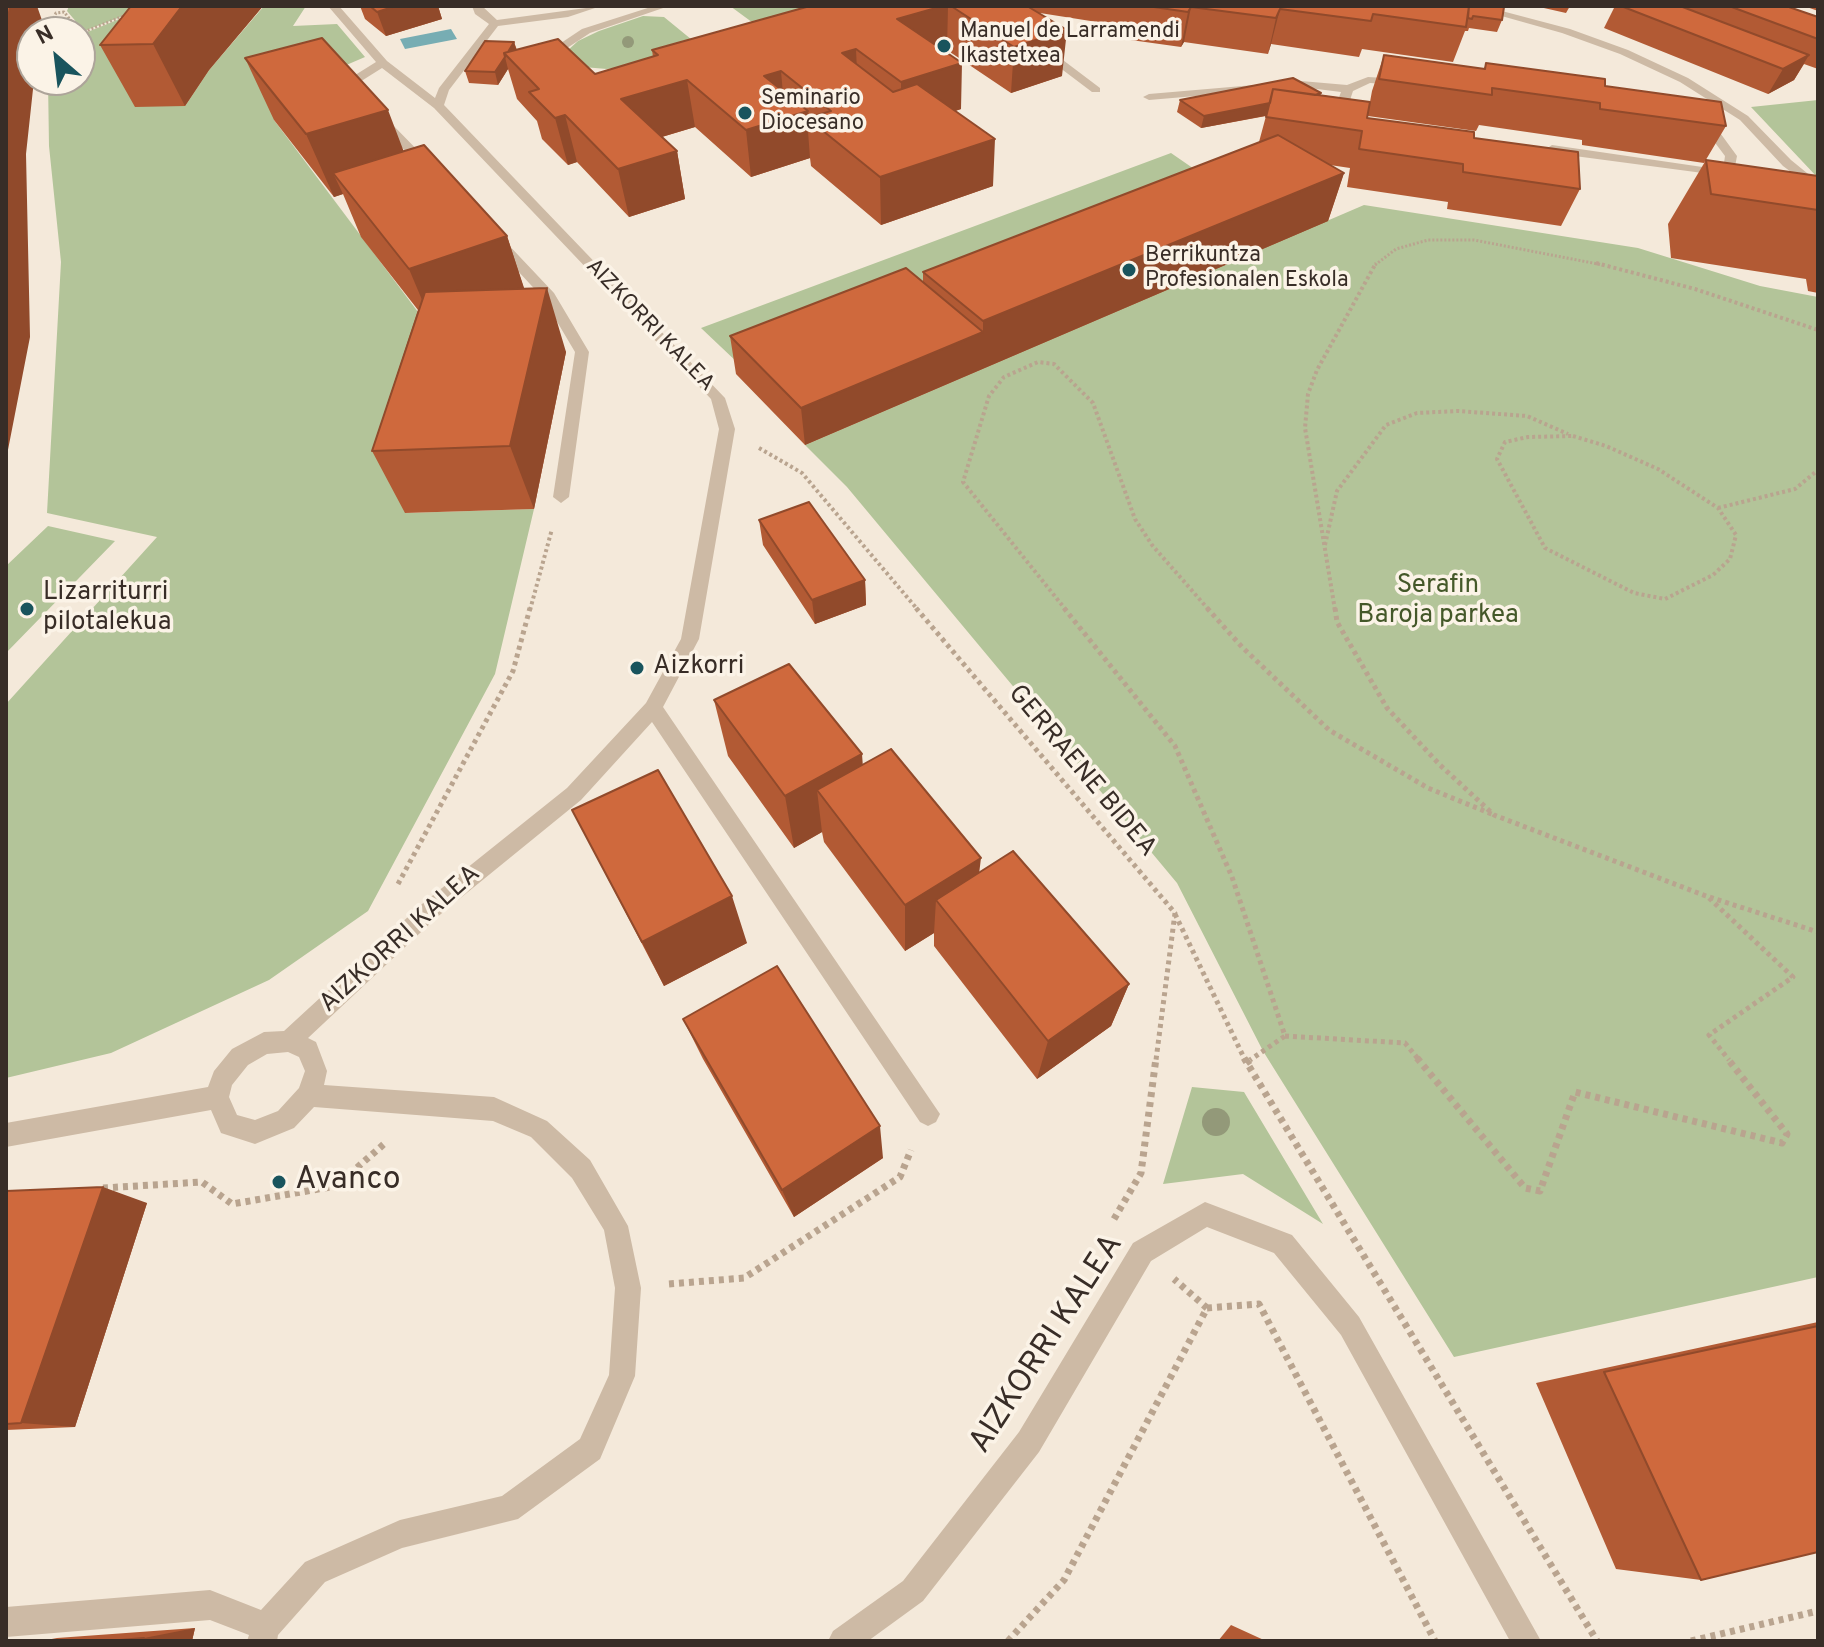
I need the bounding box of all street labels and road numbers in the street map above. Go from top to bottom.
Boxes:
street label: AIZKORRI KALEA [579,254,719,398]
street label: GERRAENE BIDEA [1000,680,1162,864]
street label: AIZKORRI KALEA [314,860,488,1020]
street label: AIZKORRI KALEA [963,1228,1133,1462]

